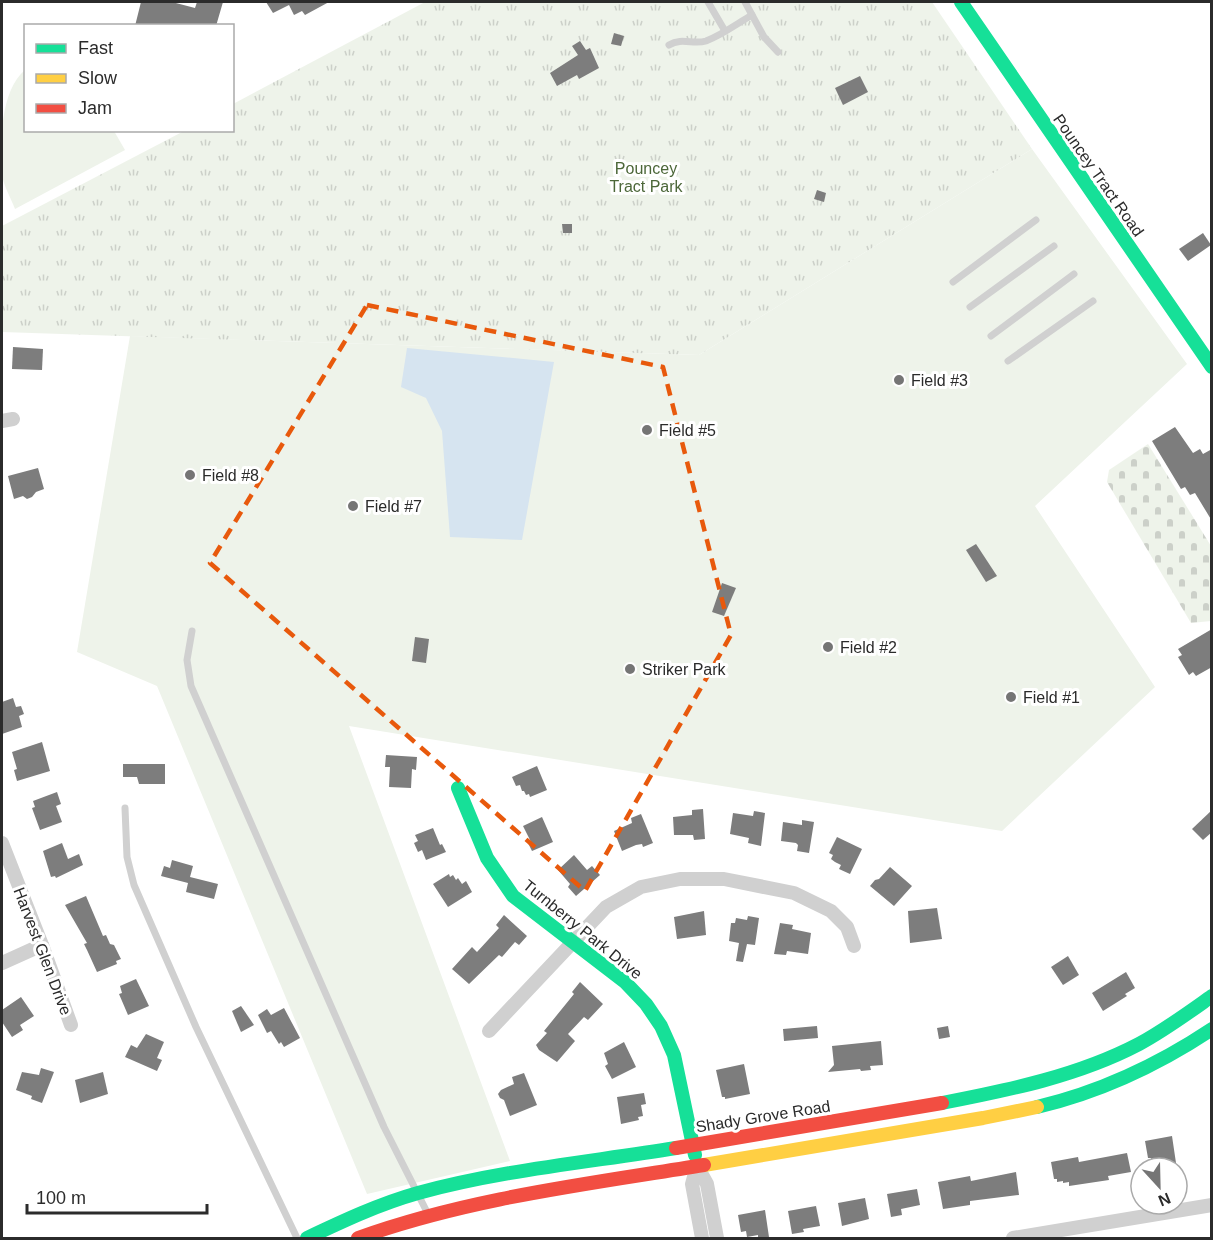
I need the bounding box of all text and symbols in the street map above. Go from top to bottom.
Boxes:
legend [24,24,234,132]
text: Fast [78,38,113,58]
text: Slow [78,68,118,88]
text: Jam [78,98,112,118]
street label: Pouncey Tract Road [1050,111,1147,240]
park label: Pouncey Tract Park [609,160,684,195]
place label: Field #3 [911,372,968,389]
marker: Field #3 [892,373,906,387]
place label: Field #5 [659,422,716,439]
marker: Field #5 [640,423,654,437]
place label: Field #8 [202,467,259,484]
marker: Field #8 [183,468,197,482]
place label: Field #7 [365,498,422,515]
marker: Field #7 [346,499,360,513]
place label: Field #2 [840,639,897,656]
marker: Field #2 [821,640,835,654]
place label: Striker Park [642,661,727,678]
marker: Striker Park [623,662,637,676]
place label: Field #1 [1023,689,1080,706]
marker: Field #1 [1004,690,1018,704]
street label: Turnberry Park Drive [520,876,646,983]
street label: Harvest Glen Drive [10,885,75,1017]
street label: Shady Grove Road [695,1097,832,1136]
north arrow [1129,1156,1189,1216]
scale bar [27,1177,207,1215]
text: 100 m [36,1188,86,1208]
text: N [1156,1189,1173,1209]

